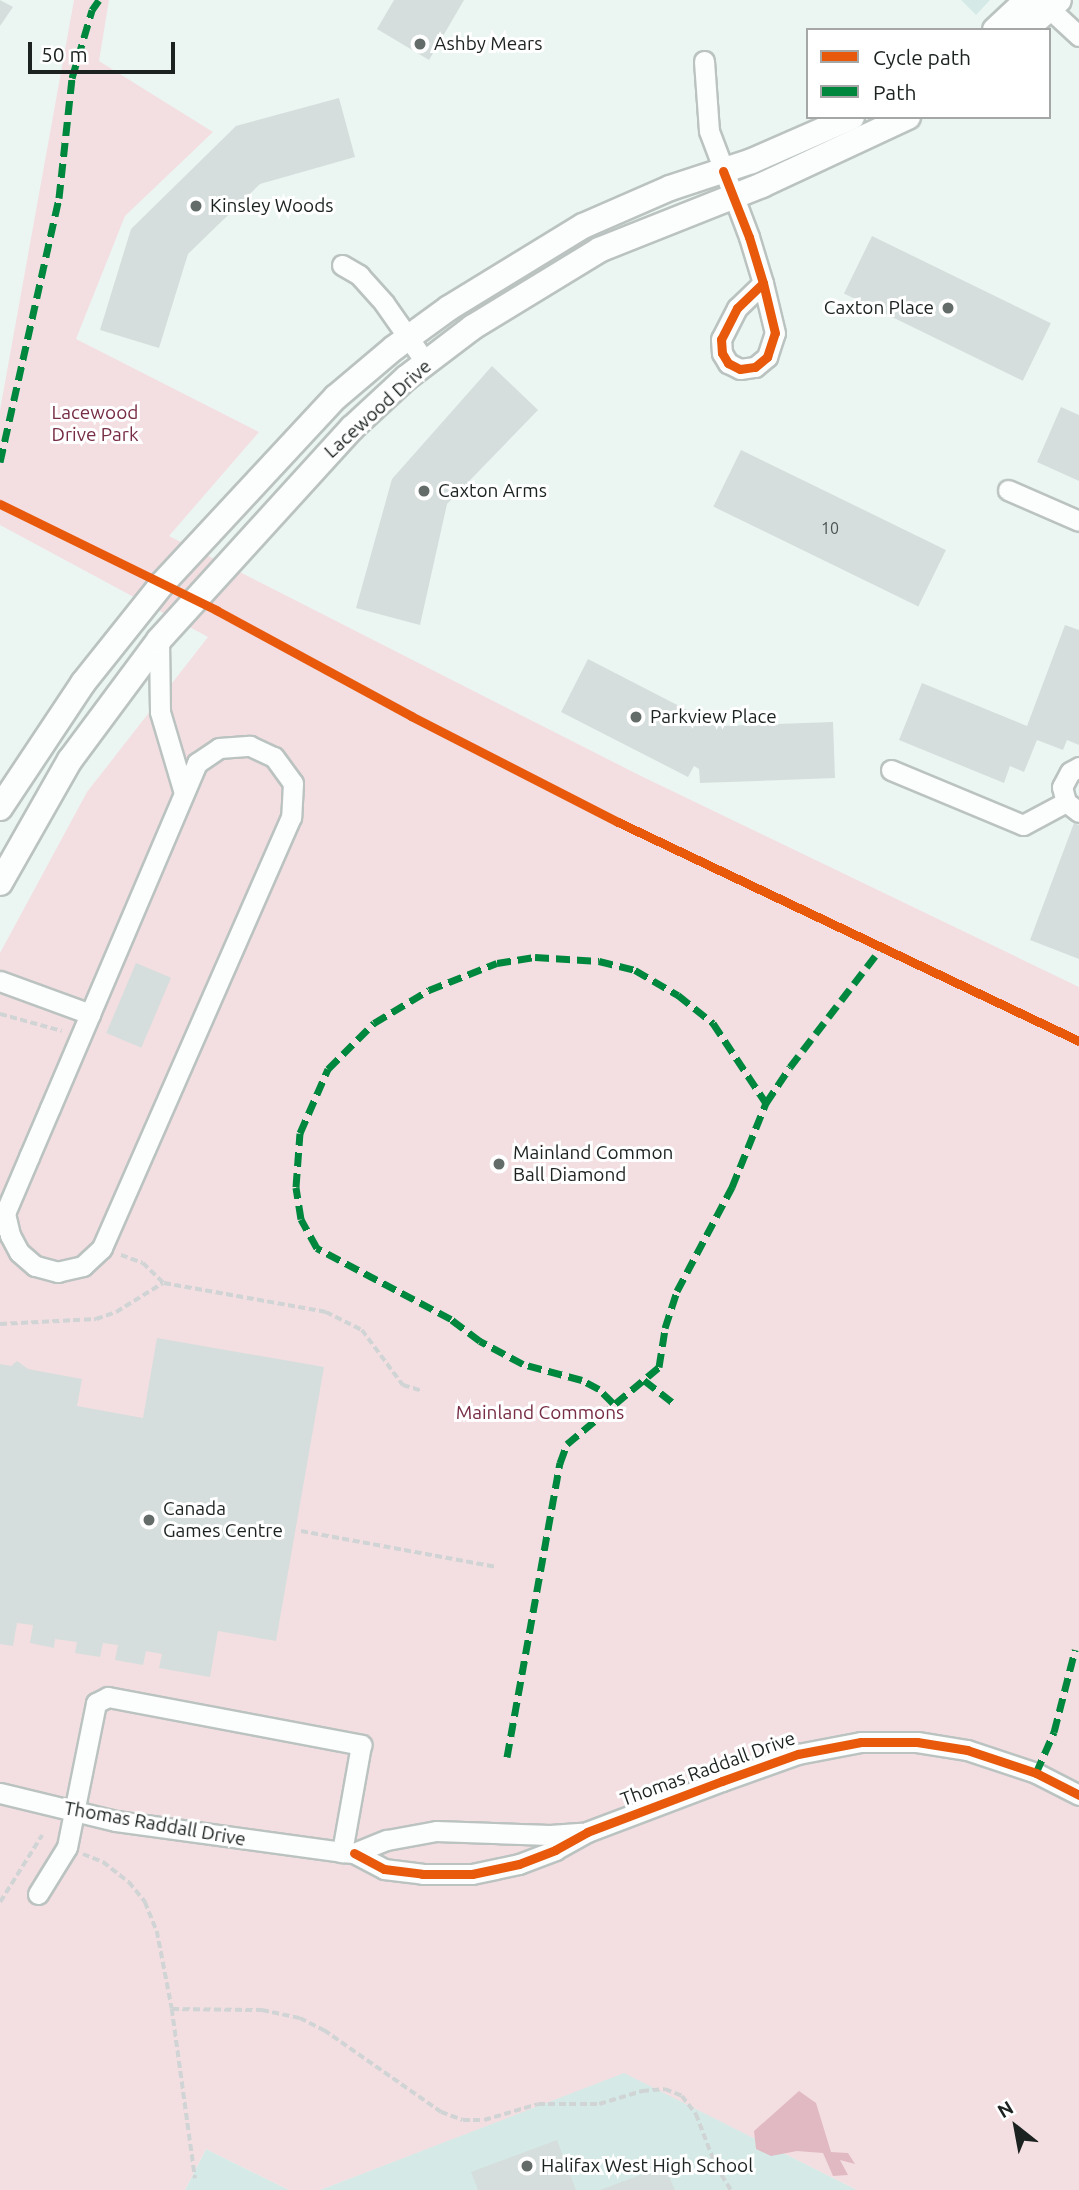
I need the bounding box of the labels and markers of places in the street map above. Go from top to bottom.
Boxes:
place label: Ashby Mears [434,33,542,55]
marker: Ashby Mears [412,36,428,52]
place label: Kinsley Woods [210,195,334,217]
marker: Kinsley Woods [188,198,204,214]
place label: Caxton Place [824,297,934,319]
marker: Caxton Place [940,300,956,316]
place label: Caxton Arms [438,480,547,502]
marker: Caxton Arms [416,483,432,499]
place label: Parkview Place [650,706,777,728]
marker: Parkview Place [628,709,644,725]
place label: Mainland Common Ball Diamond [513,1142,673,1186]
marker: Mainland Common Ball Diamond [491,1156,507,1172]
place label: Canada Games Centre [163,1498,283,1542]
marker: Canada Games Centre [141,1512,157,1528]
place label: Halifax West High School [541,2155,753,2177]
marker: Halifax West High School [519,2158,535,2174]

